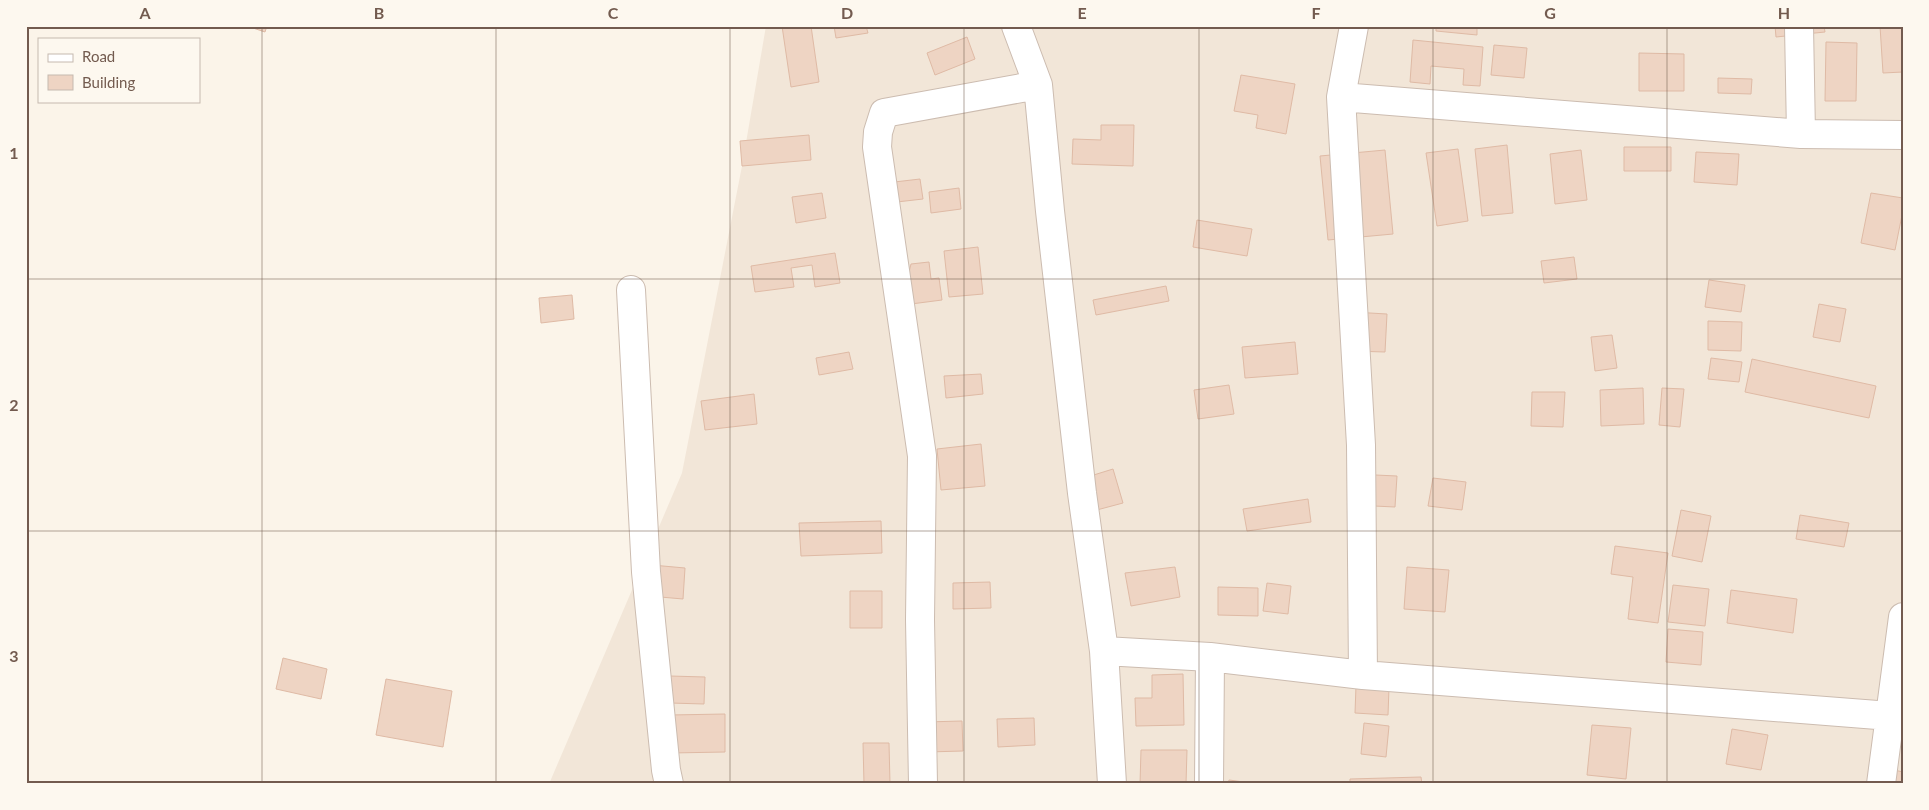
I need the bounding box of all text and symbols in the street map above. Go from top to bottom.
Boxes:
text: A [138,3,151,22]
text: B [374,3,384,22]
text: C [608,3,619,22]
text: D [841,3,853,22]
text: E [1077,3,1087,22]
text: F [1311,3,1321,22]
text: G [1544,3,1556,22]
text: H [1778,3,1790,22]
legend [38,38,200,102]
text: Road [82,47,115,65]
text: Building [82,73,135,91]
text: 1 [9,143,19,162]
text: 2 [9,395,19,414]
text: 3 [9,646,19,665]

